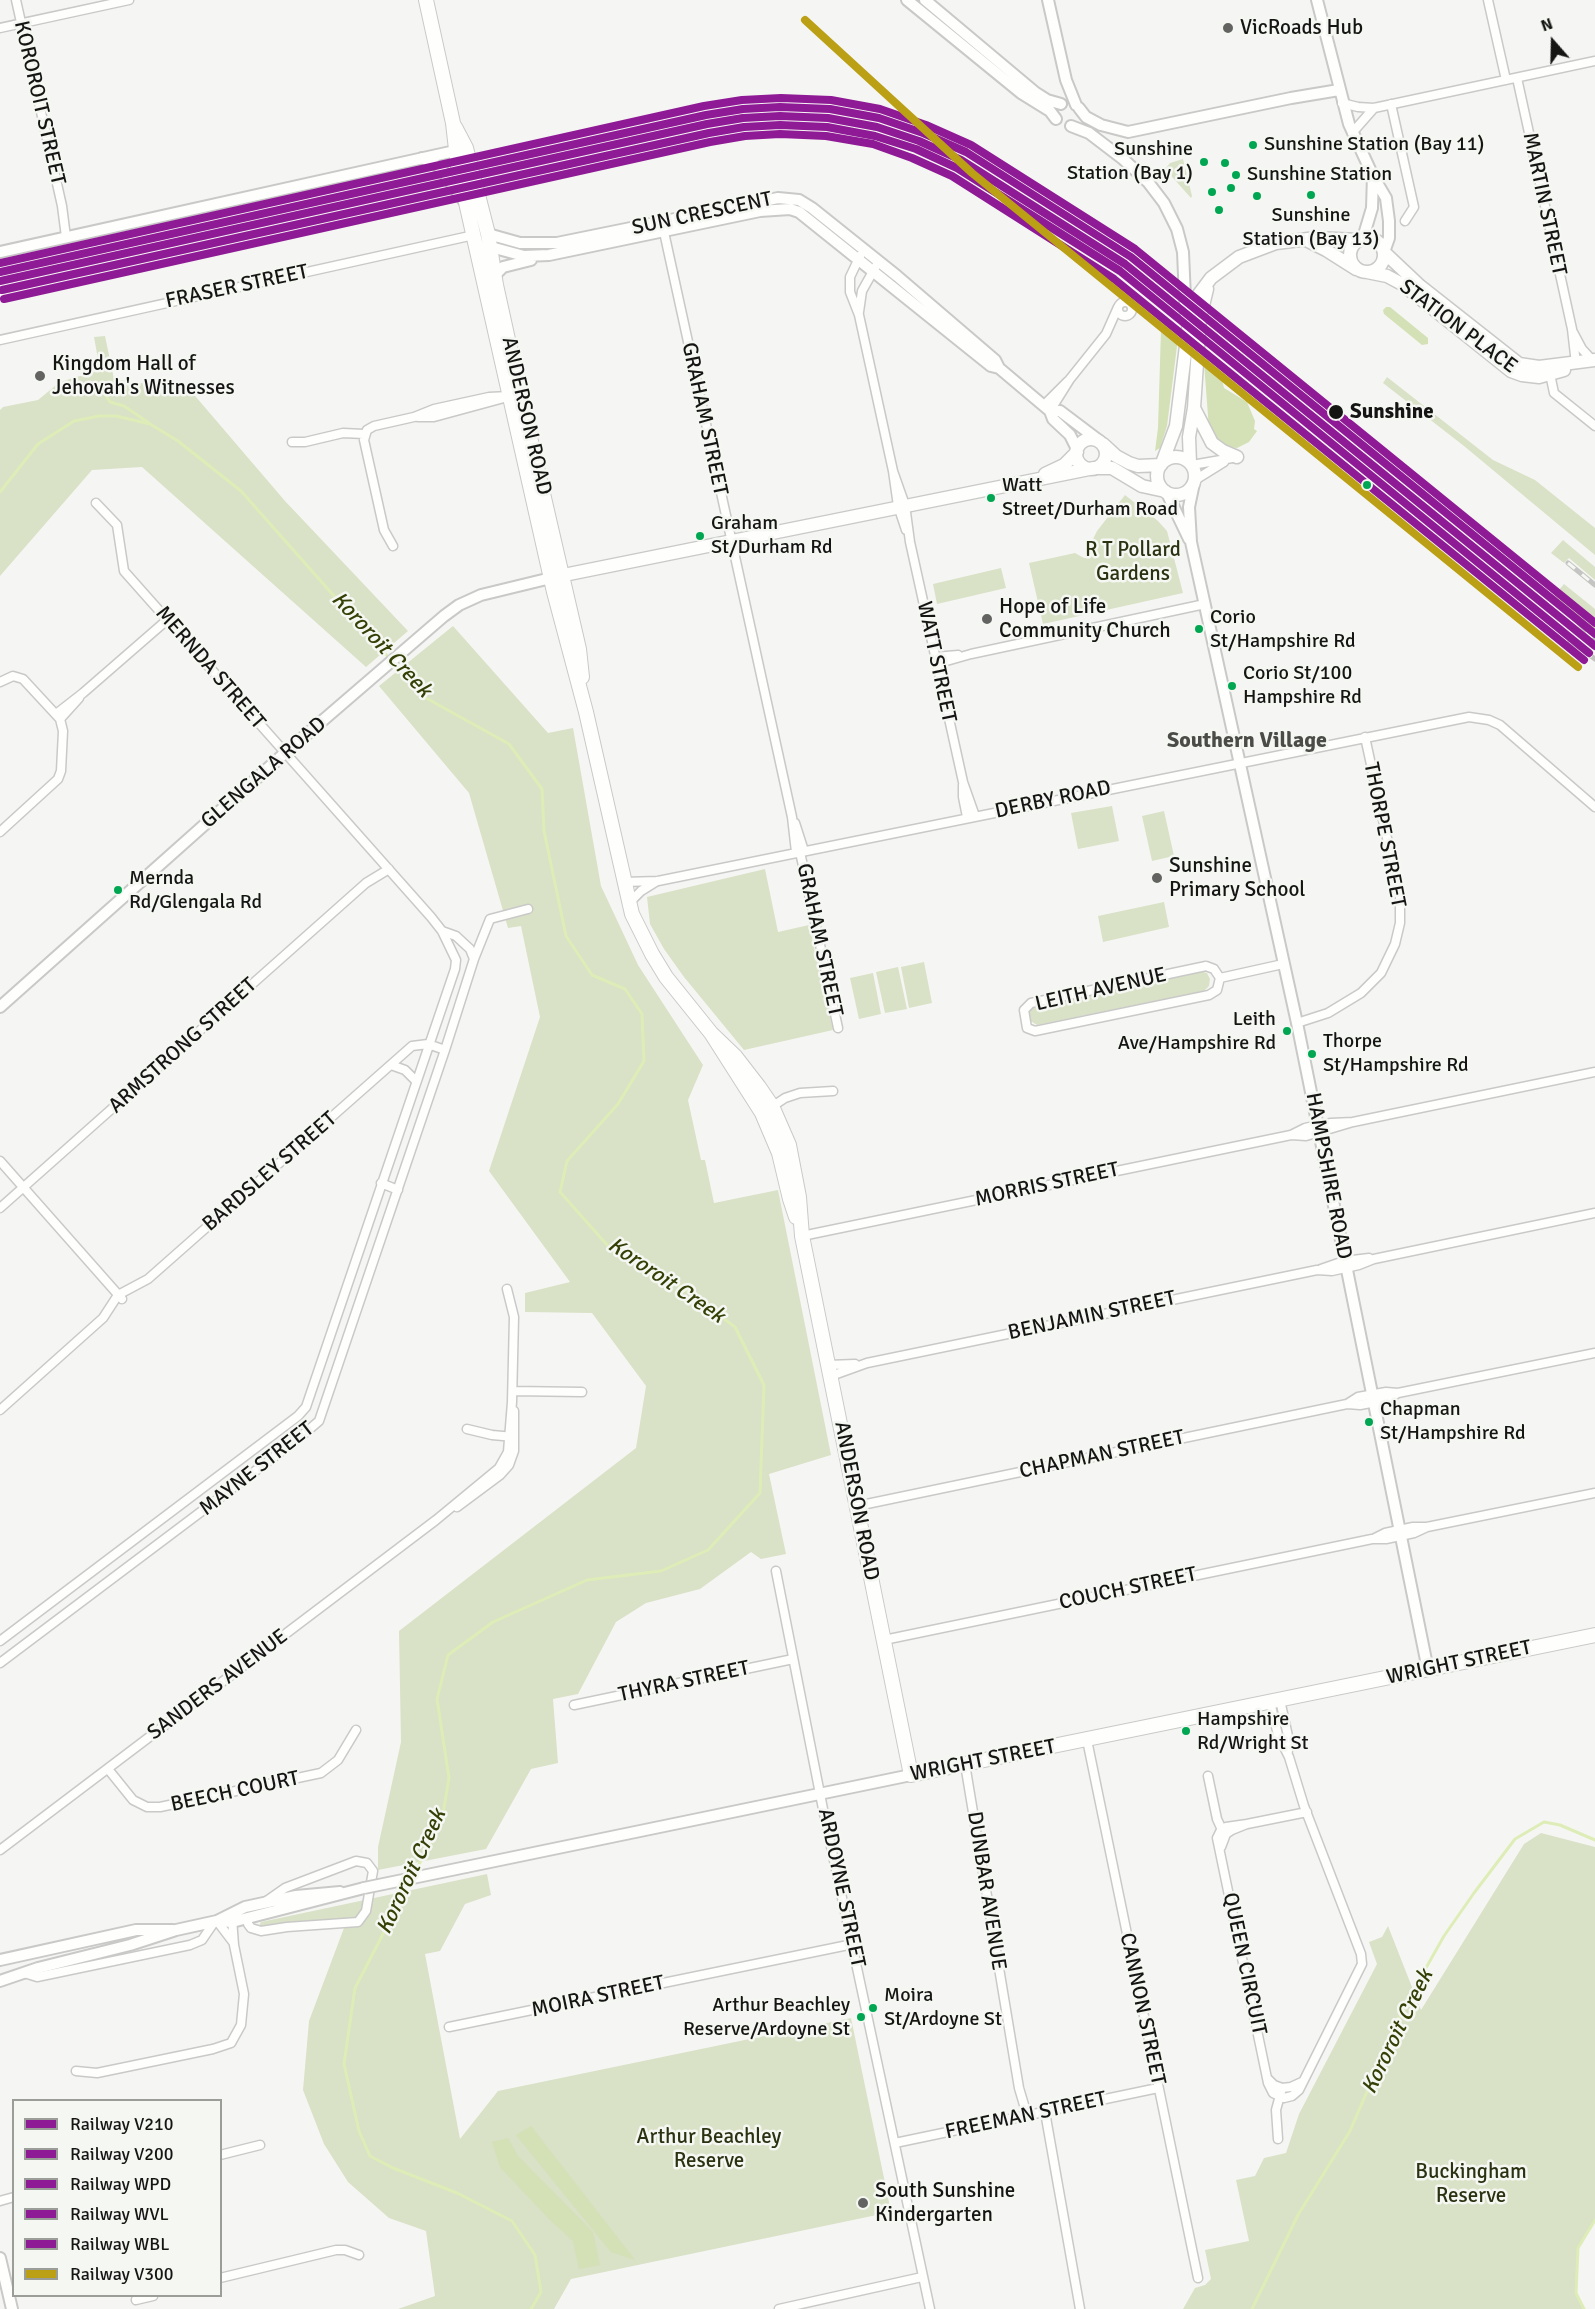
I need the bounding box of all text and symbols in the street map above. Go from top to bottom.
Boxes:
north arrow [1523,12,1583,72]
text: N [1538,14,1555,36]
place label: VicRoads Hub [1240,15,1363,41]
street label: KOROROIT STREET [8,18,70,188]
marker: VicRoads Hub [1221,21,1235,35]
street label: MARTIN STREET [1517,130,1571,278]
place label: Sunshine Station (Bay 11) [1264,133,1484,157]
place label: Sunshine Station (Bay 1) [1067,138,1193,185]
marker: Sunshine Station (Bay 11) [1247,139,1259,151]
marker: Sunshine Station (Bay 1) [1198,156,1210,168]
unlabelled marker [1219,157,1231,169]
place label: Sunshine Station [1247,163,1392,187]
marker: Sunshine Station [1230,169,1242,181]
unlabelled marker [1225,182,1237,194]
unlabelled marker [1206,186,1218,198]
street label: SUN CRESCENT [630,187,774,241]
marker: Sunshine Station (Bay 13) [1305,189,1317,201]
unlabelled marker [1251,190,1263,202]
unlabelled marker [1213,204,1225,216]
place label: Sunshine Station (Bay 13) [1243,204,1379,251]
street label: FRASER STREET [163,260,311,314]
street label: STATION PLACE [1394,275,1522,379]
street label: ANDERSON ROAD [496,334,556,498]
street label: GRAHAM STREET [675,340,733,498]
place label: Kingdom Hall of Jehovah's Witnesses [52,351,235,401]
marker: Kingdom Hall of Jehovah's Witnesses [33,369,47,383]
place label: Sunshine [1350,399,1434,425]
marker: Sunshine [1327,403,1345,421]
place label: Watt Street/Durham Road [1002,474,1178,521]
unlabelled marker [1361,479,1373,491]
marker: Watt Street/Durham Road [985,492,997,504]
place label: Graham St/Durham Rd [711,512,832,559]
marker: Graham St/Durham Rd [694,530,706,542]
park label: R T Pollard Gardens [1085,537,1181,587]
water label: Kororoit Creek [325,587,437,703]
place label: Hope of Life Community Church [999,594,1171,644]
street label: WATT STREET [911,599,961,725]
street label: MERNDA STREET [150,601,270,735]
place label: Corio St/Hampshire Rd [1210,606,1355,653]
marker: Hope of Life Community Church [980,612,994,626]
marker: Corio St/Hampshire Rd [1193,623,1205,635]
place label: Corio St/100 Hampshire Rd [1243,662,1362,709]
marker: Corio St/100 Hampshire Rd [1226,680,1238,692]
street label: GLENGALA ROAD [196,712,332,834]
district label: Southern Village [1167,728,1327,754]
street label: THORPE STREET [1358,760,1410,910]
street label: DERBY ROAD [993,775,1113,825]
place label: Sunshine Primary School [1169,853,1305,903]
street label: GRAHAM STREET [790,861,848,1019]
place label: Mernda Rd/Glengala Rd [129,867,262,914]
marker: Sunshine Primary School [1150,871,1164,885]
marker: Mernda Rd/Glengala Rd [112,884,124,896]
street label: LEITH AVENUE [1033,963,1169,1017]
street label: ARMSTRONG STREET [104,973,262,1119]
place label: Leith Ave/Hampshire Rd [1118,1008,1276,1055]
marker: Leith Ave/Hampshire Rd [1281,1025,1293,1037]
place label: Thorpe St/Hampshire Rd [1323,1030,1468,1077]
marker: Thorpe St/Hampshire Rd [1306,1048,1318,1060]
street label: HAMPSHIRE ROAD [1299,1091,1357,1261]
street label: BARDSLEY STREET [198,1107,342,1237]
street label: MORRIS STREET [973,1157,1121,1213]
water label: Kororoit Creek [603,1232,729,1330]
street label: BENJAMIN STREET [1006,1286,1178,1346]
place label: Chapman St/Hampshire Rd [1380,1398,1525,1445]
marker: Chapman St/Hampshire Rd [1363,1416,1375,1428]
street label: MAYNE STREET [195,1417,319,1521]
street label: ANDERSON ROAD [828,1419,884,1583]
street label: CHAPMAN STREET [1017,1425,1187,1485]
street label: COUCH STREET [1057,1562,1199,1616]
street label: SANDERS AVENUE [143,1624,293,1746]
street label: WRIGHT STREET [1384,1635,1534,1691]
street label: THYRA STREET [616,1656,752,1708]
place label: Hampshire Rd/Wright St [1197,1708,1309,1755]
marker: Hampshire Rd/Wright St [1180,1725,1192,1737]
street label: WRIGHT STREET [908,1735,1058,1787]
street label: BEECH COURT [168,1766,302,1818]
water label: Kororoit Creek [372,1805,452,1939]
street label: ARDOYNE STREET [812,1806,870,1970]
street label: DUNBAR AVENUE [961,1810,1011,1972]
street label: QUEEN CIRCUIT [1217,1891,1271,2037]
street label: CANNON STREET [1114,1931,1170,2087]
water label: Kororoit Creek [1357,1966,1439,2098]
street label: MOIRA STREET [529,1971,667,2023]
place label: Moira St/Ardoyne St [884,1984,1002,2031]
place label: Arthur Beachley Reserve/Ardoyne St [683,1994,850,2041]
marker: Moira St/Ardoyne St [867,2002,879,2014]
marker: Arthur Beachley Reserve/Ardoyne St [855,2011,867,2023]
street label: FREEMAN STREET [943,2087,1109,2145]
legend [12,2099,222,2297]
text: Railway V210 [70,2113,173,2135]
park label: Arthur Beachley Reserve [637,2124,781,2174]
text: Railway V200 [70,2143,173,2165]
park label: Buckingham Reserve [1415,2159,1527,2209]
text: Railway WPD [70,2173,171,2195]
place label: South Sunshine Kindergarten [875,2178,1015,2228]
marker: South Sunshine Kindergarten [856,2196,870,2210]
text: Railway WVL [70,2203,169,2225]
text: Railway WBL [70,2233,169,2255]
text: Railway V300 [70,2263,173,2285]

